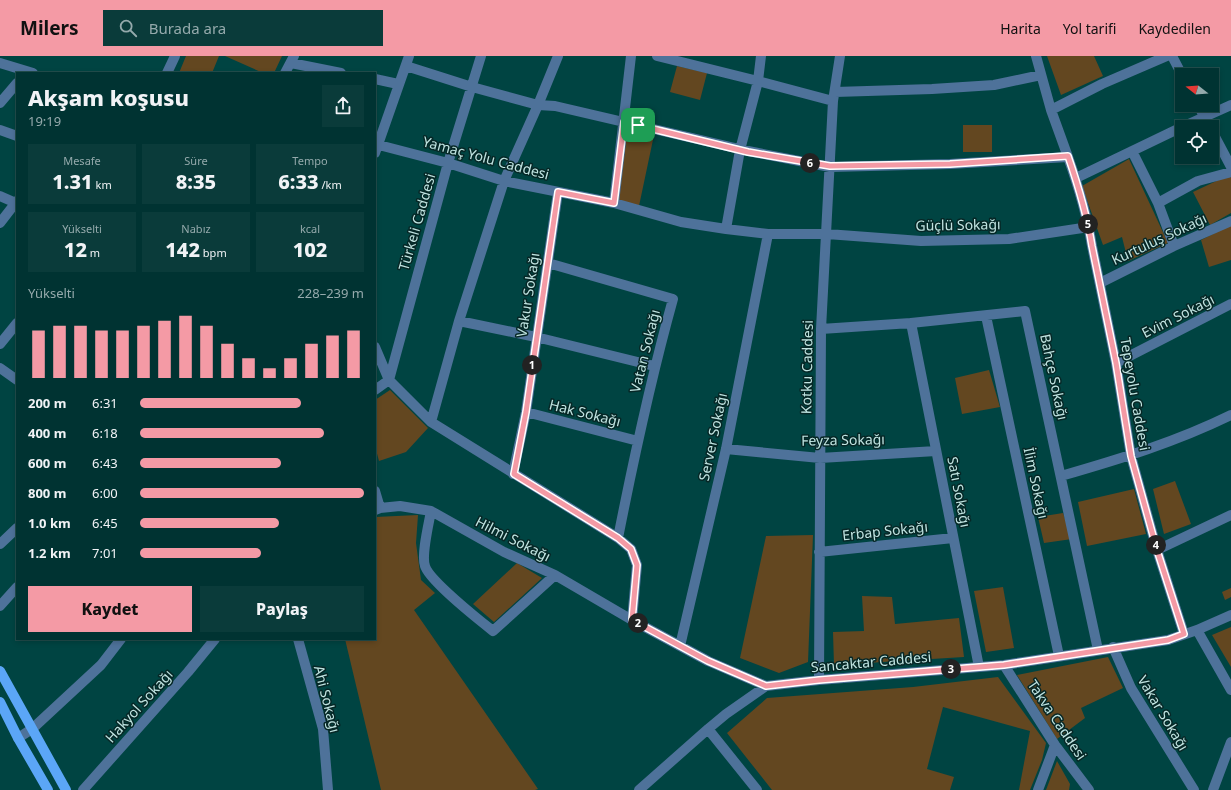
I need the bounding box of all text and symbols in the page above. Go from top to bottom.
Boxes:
search box [103,10,383,46]
text: Milers [20,15,79,41]
icon: search [117,17,139,39]
text: Burada ara [149,18,226,38]
text: Harita [1000,19,1041,38]
text: Yol tarifi [1063,19,1116,38]
text: Kaydedilen [1138,19,1211,38]
north arrow [1175,68,1219,112]
map controls [1175,68,1219,164]
text: Akşam koşusu [28,82,189,112]
button: share [322,85,364,127]
pin [621,108,655,142]
text: 19:19 [28,112,61,130]
icon: arrive [627,114,649,136]
button: locate [1175,120,1219,164]
street label: Yamaç Yolu Caddesi [421,132,551,184]
text: Mesafe [63,153,101,168]
text: Süre [184,153,208,168]
text: Tempo [292,153,328,168]
pin: 6 [800,153,820,173]
text: 6 [807,155,813,170]
text: 1.31 [52,168,93,195]
text: 8:35 [176,168,216,195]
text: 6:33 [278,168,319,195]
street label: Türkeli Caddesi [394,171,439,272]
text: km [93,177,112,192]
text: /km [319,177,342,192]
street label: Kurtuluş Sokağı [1108,208,1210,269]
street label: Güçlü Sokağı [915,214,1001,235]
pin: 5 [1078,214,1098,234]
text: 5 [1085,216,1091,231]
text: Yükselti [62,221,102,236]
text: Nabız [181,221,211,236]
text: kcal [300,221,320,236]
text: 12 [64,236,87,263]
text: 142 [165,236,200,263]
text: 102 [293,236,327,263]
text: m [87,245,100,260]
text: bpm [200,245,227,260]
street label: Vakur Sokağı [511,251,544,339]
text: Yükselti [28,284,75,302]
text: 228–239 m [297,284,364,302]
street label: Evim Sokağı [1138,289,1217,342]
street label: Vatan Sokağı [625,307,664,394]
street label: Kotku Caddesi [796,320,817,414]
street label: Bahçe Sokağı [1036,332,1073,422]
street label: Tepeyolu Caddesi [1116,336,1155,452]
pin: 1 [522,355,542,375]
text: 1 [529,357,535,372]
street label: Server Sokağı [694,391,731,483]
text: 200 m [28,394,66,412]
text: 6:31 [92,394,118,412]
street label: Hak Sokağı [547,394,623,431]
text: 400 m [28,424,66,442]
text: 6:18 [92,424,118,442]
street label: Feyza Sokağı [801,429,885,450]
street label: İlim Sokağı [1020,446,1053,520]
text: 600 m [28,454,66,472]
text: 6:43 [92,454,118,472]
street label: Satı Sokağı [943,455,976,529]
text: 800 m [28,484,66,502]
text: 6:00 [92,484,118,502]
street label: Hilmi Sokağı [473,512,554,566]
text: 1.0 km [28,514,71,532]
text: 6:45 [92,514,118,532]
street label: Erbap Sokağı [841,517,929,544]
pin: 4 [1146,535,1166,555]
text: 4 [1153,537,1159,552]
text: 1.2 km [28,544,71,562]
text: 7:01 [92,544,118,562]
button: Kaydet [28,586,192,632]
button: Paylaş [200,586,364,632]
pin: 2 [628,613,648,633]
text: 2 [635,615,641,630]
street label: Sancaktar Caddesi [810,647,932,676]
pin: 3 [941,659,961,679]
text: 3 [948,661,954,676]
street label: Ahi Sokağı [310,663,345,734]
street label: Hakyol Sokağı [101,665,177,746]
street label: Vakar Sokağı [1134,672,1193,754]
street label: Takva Caddesi [1024,676,1091,763]

